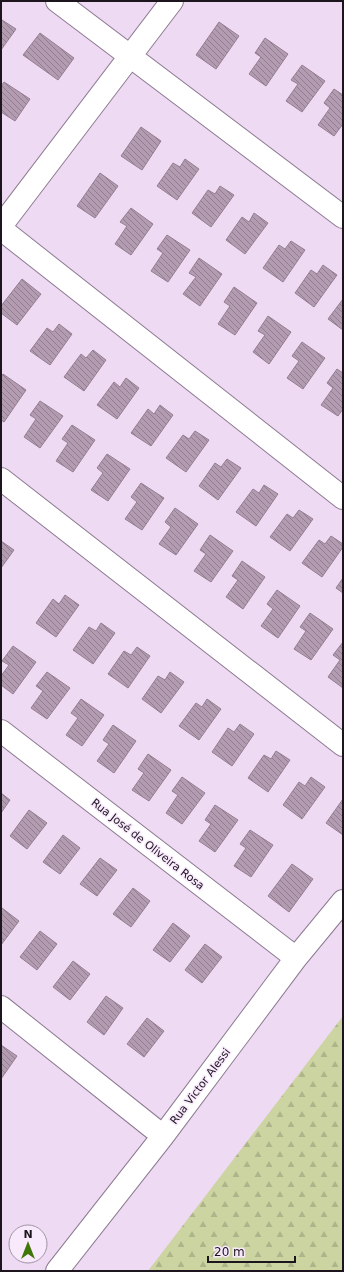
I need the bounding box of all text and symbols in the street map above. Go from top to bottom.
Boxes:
street label: Rua José de Oliveira Rosa [89,796,207,893]
street label: Rua Victor Alessi [168,1046,233,1127]
north arrow [8,1224,48,1264]
text: N [23,1228,33,1241]
scale bar [208,1238,295,1264]
text: 20 m [214,1245,245,1259]

